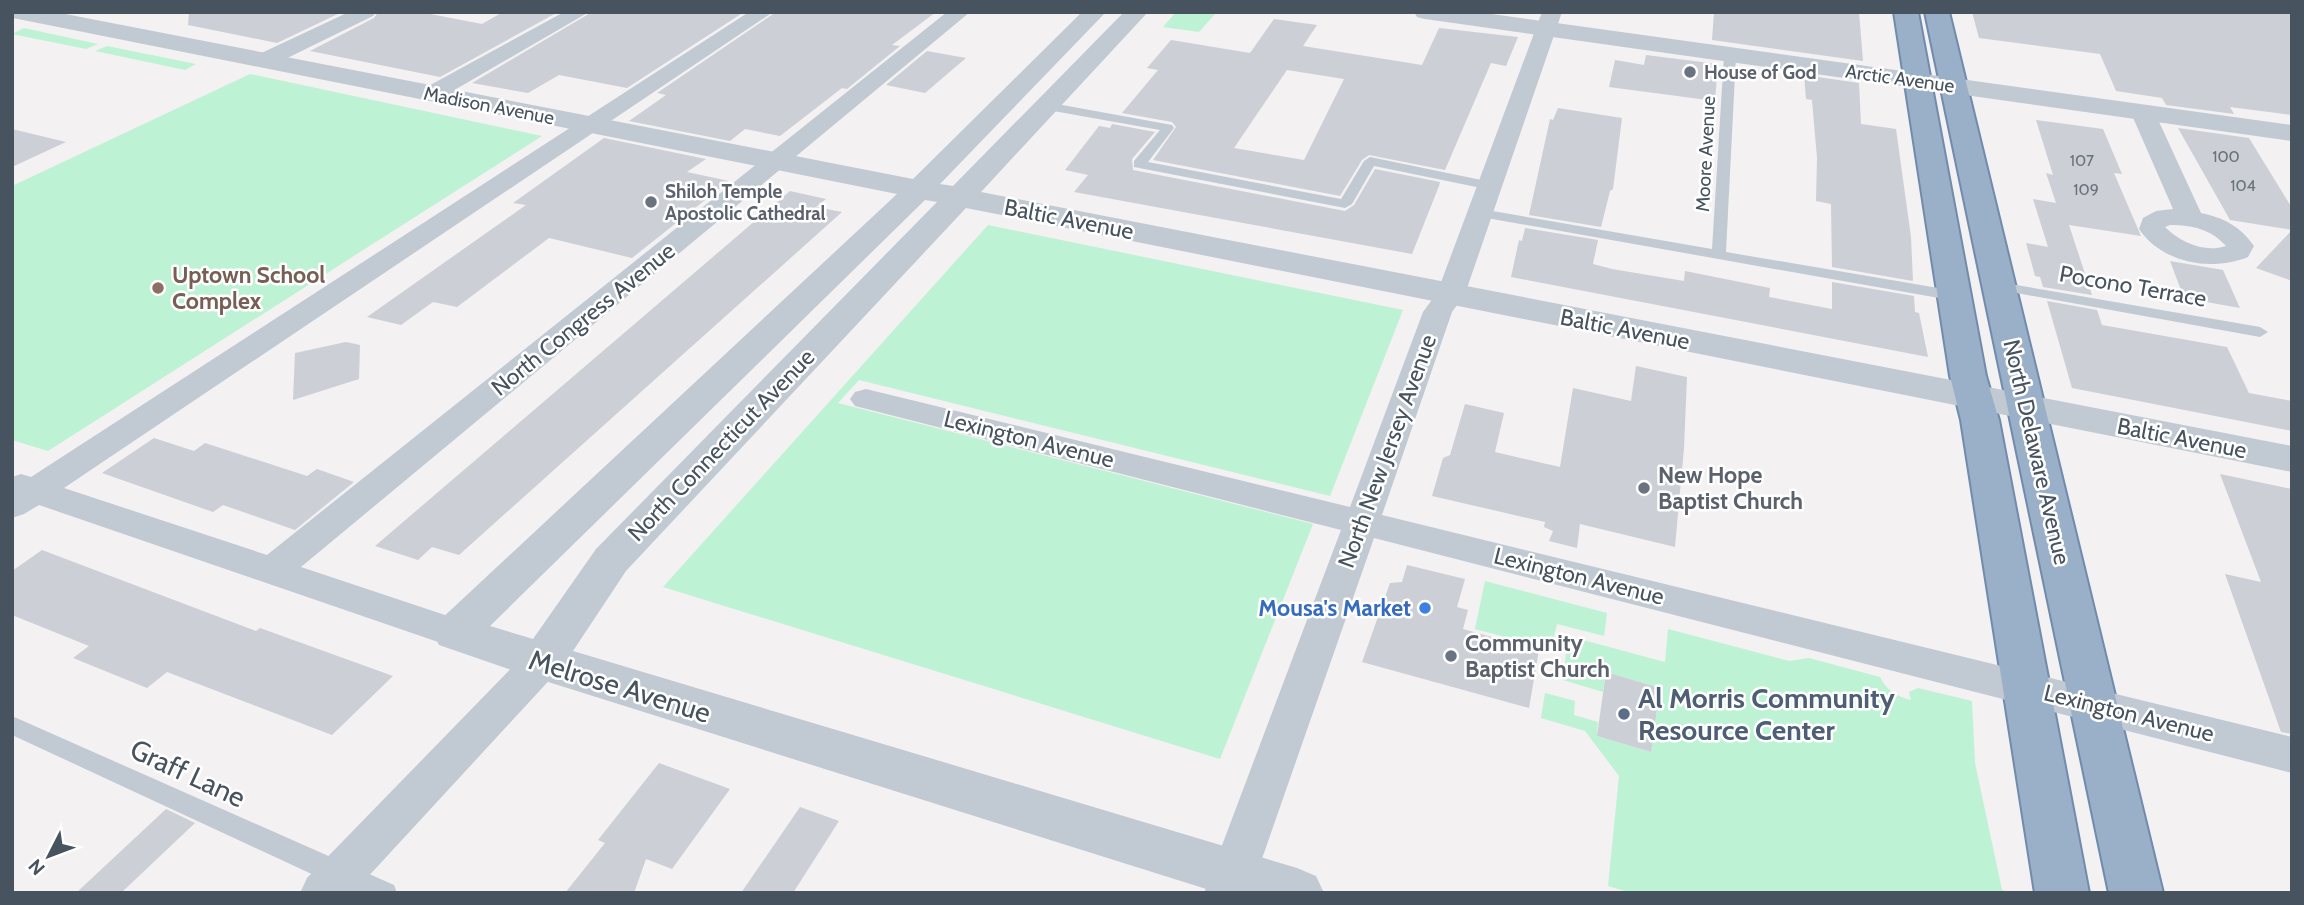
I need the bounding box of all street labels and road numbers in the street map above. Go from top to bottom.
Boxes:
street label: Arctic Avenue [1844,59,1956,98]
street label: Madison Avenue [422,82,556,129]
street label: Moore Avenue [1691,95,1720,213]
street label: Baltic Avenue [1002,193,1136,245]
street label: North Congress Avenue [486,236,681,402]
street label: Pocono Terrace [2057,259,2209,313]
street label: Baltic Avenue [1558,303,1692,355]
street label: North New Jersey Avenue [1332,330,1442,571]
street label: North Delaware Avenue [1997,337,2077,568]
street label: North Connecticut Avenue [622,343,820,547]
street label: Lexington Avenue [941,404,1117,474]
street label: Baltic Avenue [2115,412,2249,464]
street label: Lexington Avenue [1491,541,1667,611]
street label: Melrose Avenue [525,642,715,730]
street label: Lexington Avenue [2041,678,2217,748]
street label: Graff Lane [125,732,251,814]

